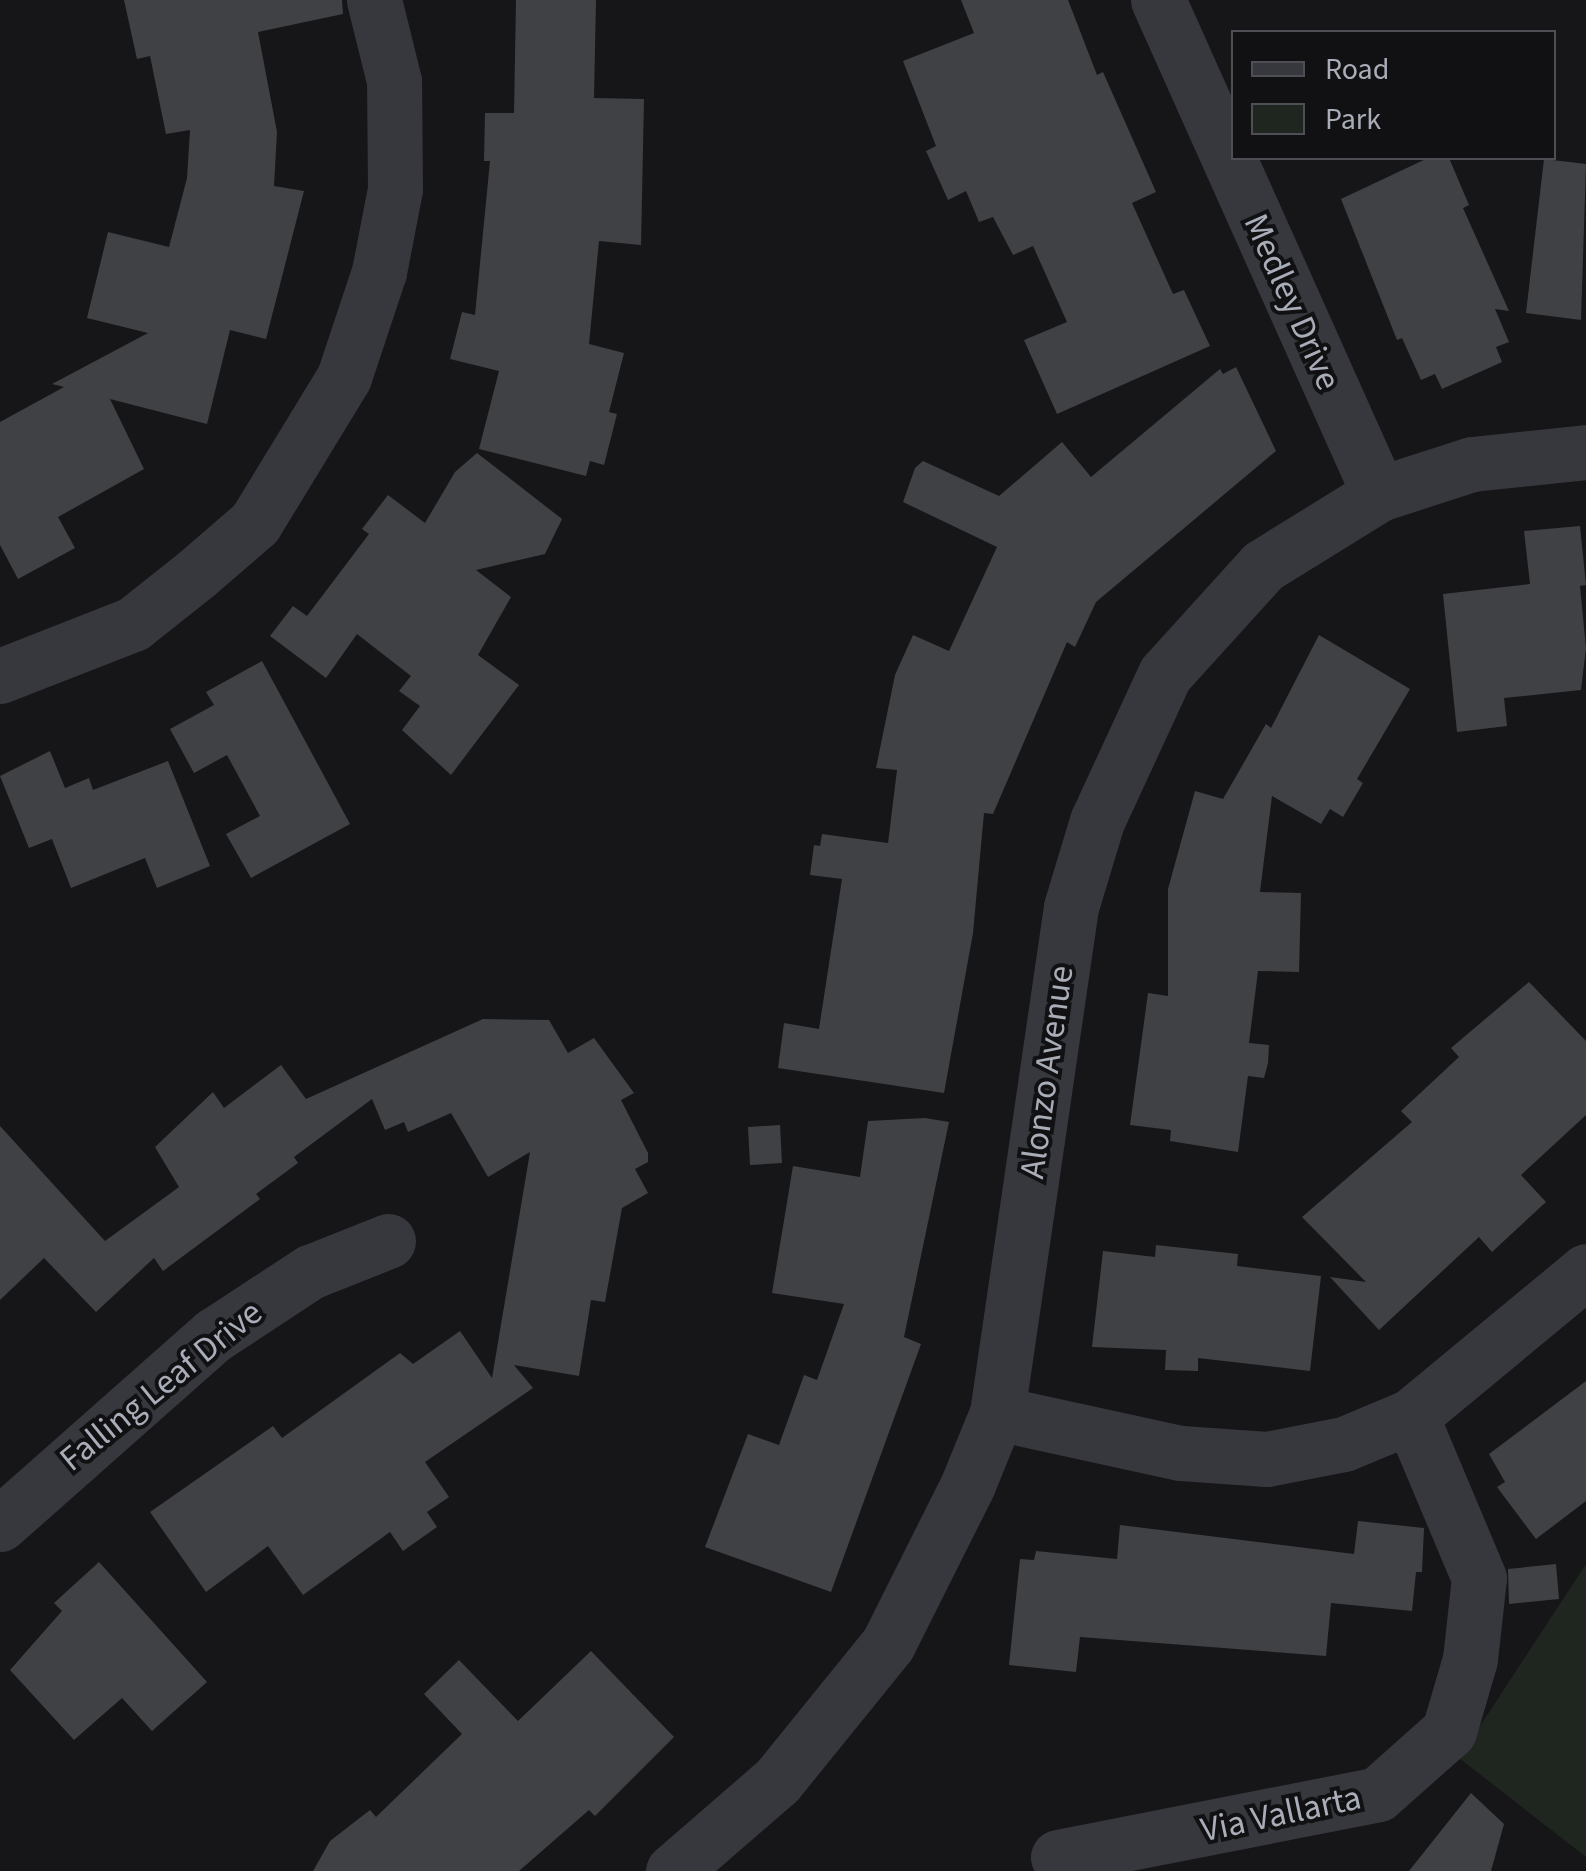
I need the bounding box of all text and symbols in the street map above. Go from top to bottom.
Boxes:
legend [1231,30,1556,160]
text: Road [1325,48,1389,91]
text: Park [1325,98,1381,141]
street label: Medley Drive [1235,208,1349,396]
street label: Alonzo Avenue [1011,963,1083,1181]
street label: Falling Leaf Drive [51,1292,271,1480]
street label: Via Vallarta [1197,1777,1365,1851]

